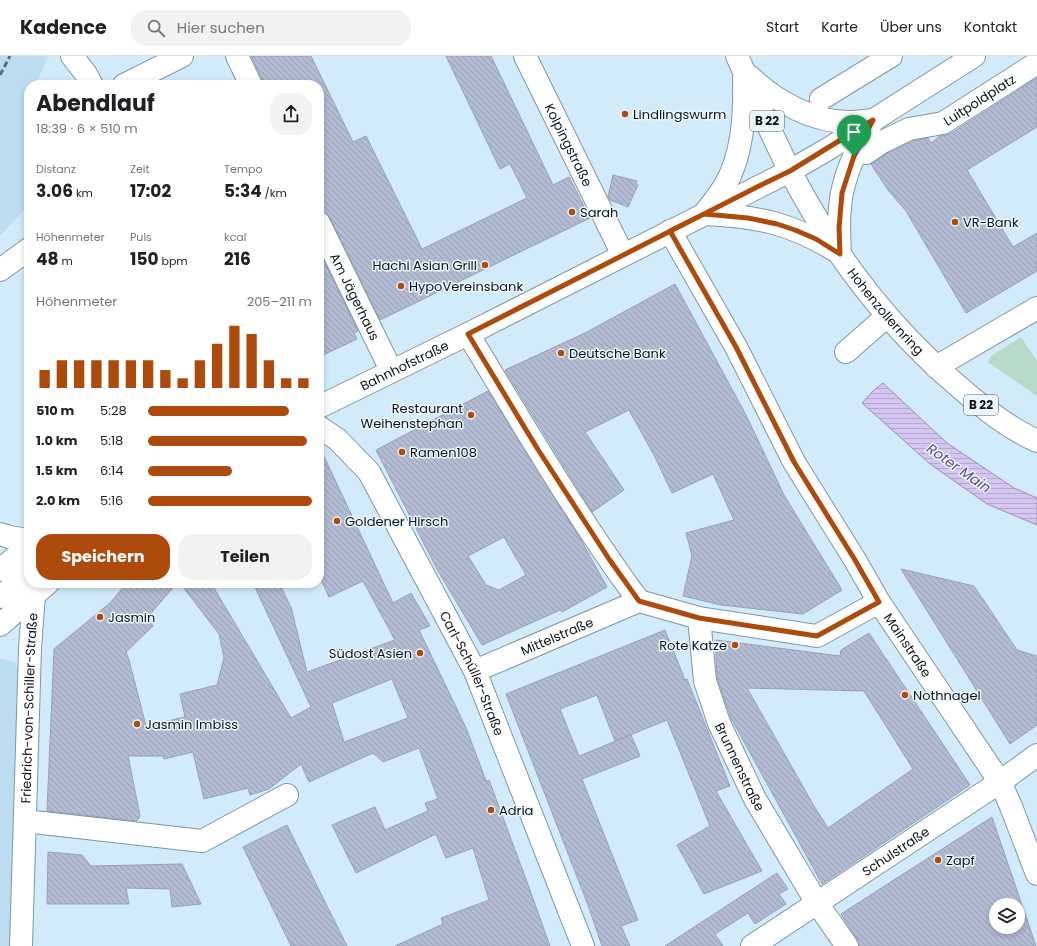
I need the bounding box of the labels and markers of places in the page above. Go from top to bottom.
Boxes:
place label: Lindlingswurm [633,105,726,124]
marker: Lindlingswurm [620,109,630,119]
pin [837,115,871,156]
place label: Sarah [580,203,618,222]
marker: Sarah [567,207,577,217]
place label: VR-Bank [963,213,1019,232]
marker: VR-Bank [950,217,960,227]
place label: Hachi Asian Grill [372,256,477,275]
marker: Hachi Asian Grill [480,260,490,270]
place label: HypoVereinsbank [409,277,523,296]
marker: HypoVereinsbank [396,281,406,291]
place label: Deutsche Bank [569,344,666,363]
marker: Deutsche Bank [556,348,566,358]
place label: Restaurant Weihenstephan [361,399,463,433]
marker: Restaurant Weihenstephan [466,410,476,420]
place label: Ramen108 [410,443,477,462]
marker: Ramen108 [397,447,407,457]
place label: Goldener Hirsch [345,512,448,531]
marker: Goldener Hirsch [332,516,342,526]
place label: Jasmin [108,608,155,627]
marker: Jasmin [95,612,105,622]
place label: Rote Katze [659,636,727,655]
marker: Rote Katze [730,640,740,650]
place label: Südost Asien [329,644,412,663]
marker: Südost Asien [415,648,425,658]
place label: Nothnagel [913,686,981,705]
marker: Nothnagel [900,690,910,700]
place label: Jasmin Imbiss [145,715,238,734]
marker: Jasmin Imbiss [132,719,142,729]
place label: Adria [499,801,533,820]
marker: Adria [486,805,496,815]
place label: Zapf [946,851,975,870]
marker: Zapf [933,855,943,865]

